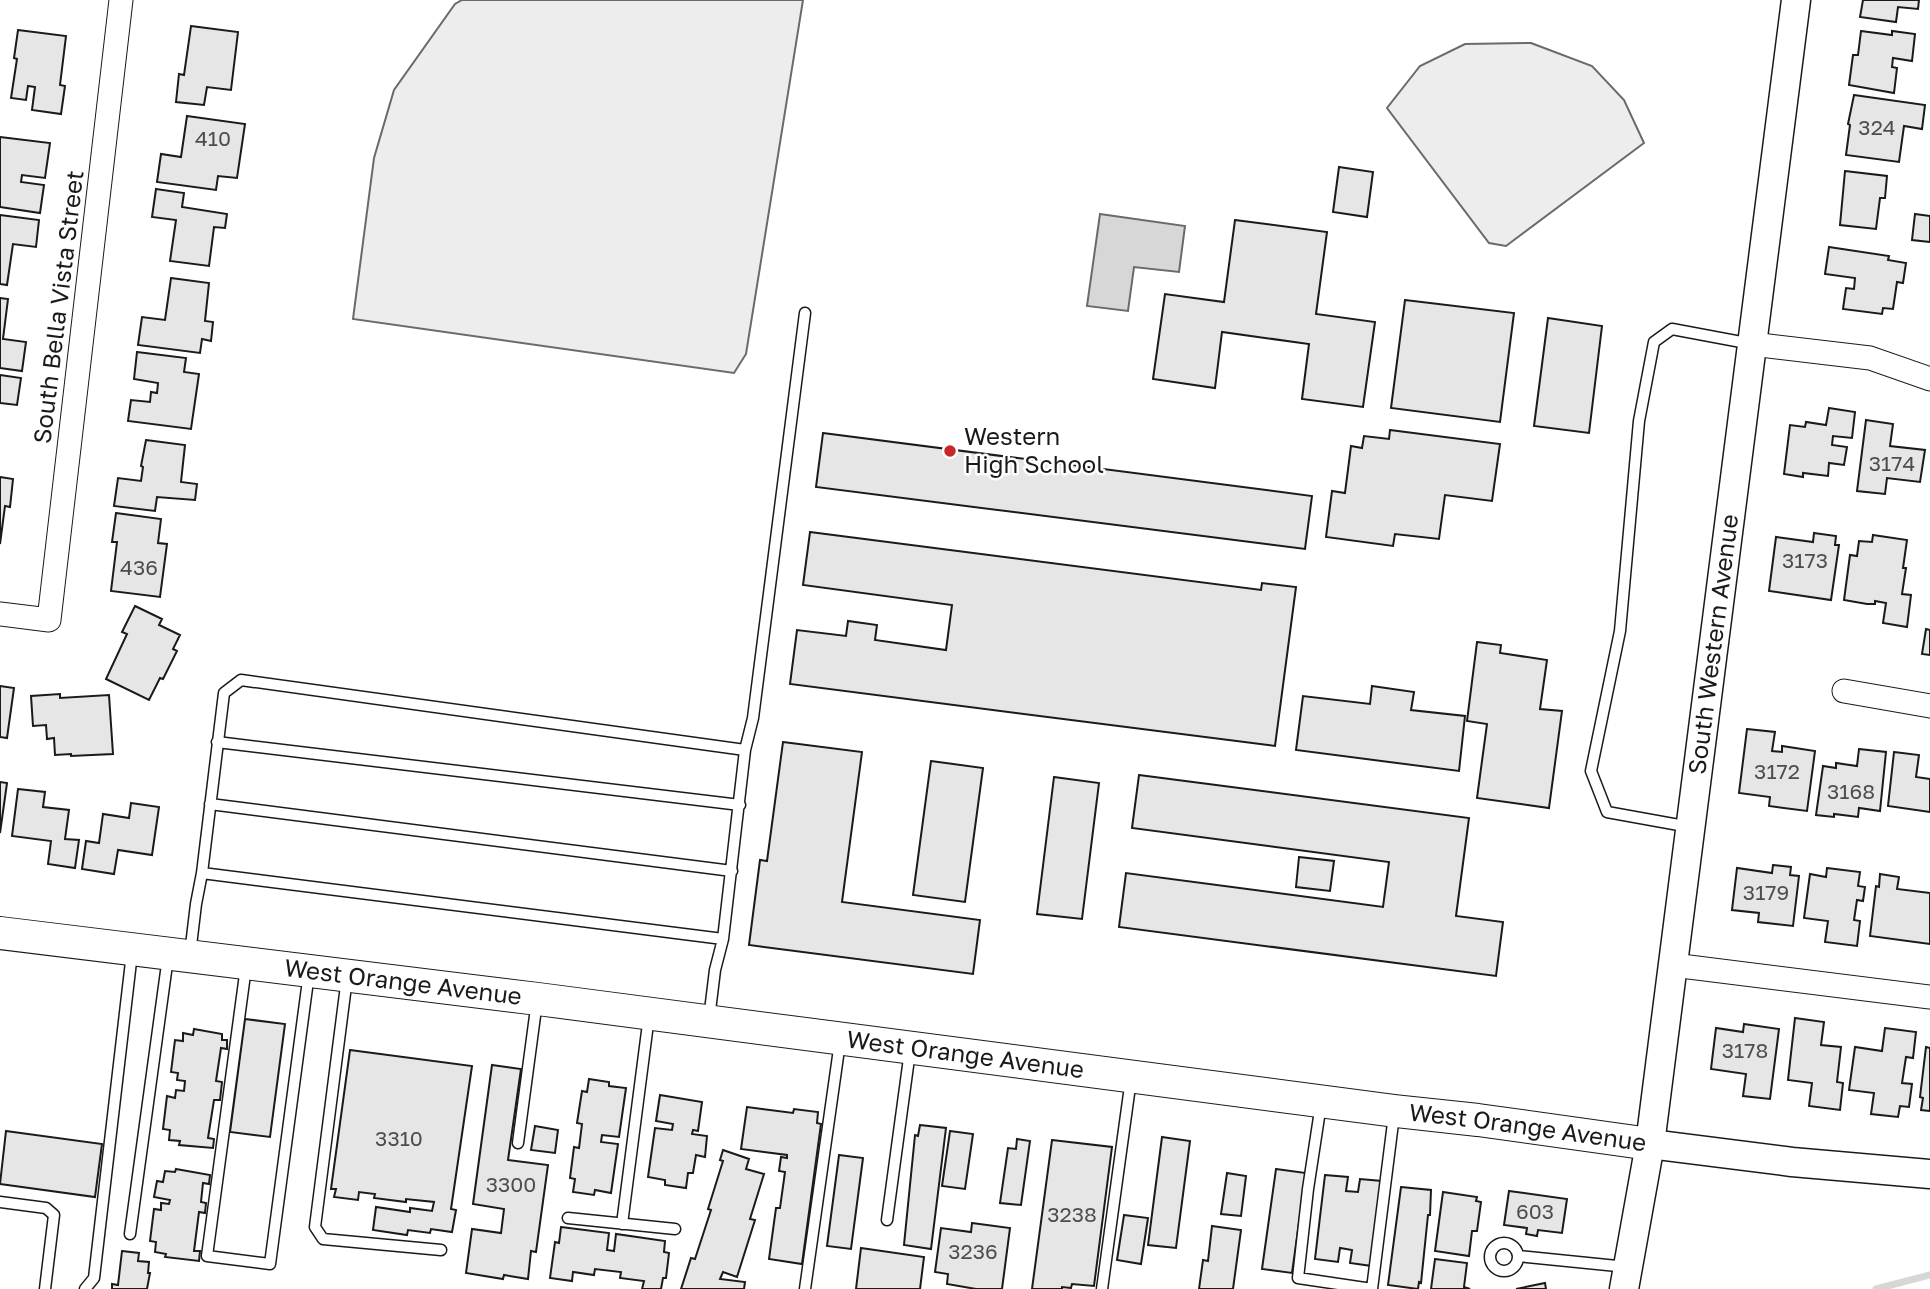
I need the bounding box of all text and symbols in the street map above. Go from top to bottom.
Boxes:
house number: 324 [1858,114,1896,140]
house number: 410 [195,125,231,151]
street label: South Bella Vista Street [26,169,89,445]
place label: Western High School [964,421,1104,478]
marker: Western High School [942,443,958,459]
house number: 3174 [1869,450,1915,476]
street label: South Western Avenue [1681,512,1743,776]
house number: 3173 [1782,547,1828,573]
house number: 436 [120,554,158,580]
house number: 3172 [1754,758,1800,784]
house number: 3168 [1827,778,1875,804]
house number: 3179 [1743,879,1789,905]
street label: West Orange Avenue [283,952,524,1010]
street label: West Orange Avenue [845,1023,1086,1083]
house number: 3178 [1722,1037,1768,1063]
street label: West Orange Avenue [1408,1097,1648,1156]
house number: 3310 [375,1125,423,1151]
house number: 3300 [486,1171,536,1197]
house number: 603 [1516,1198,1554,1224]
house number: 3238 [1047,1201,1097,1227]
house number: 3236 [948,1238,998,1264]

